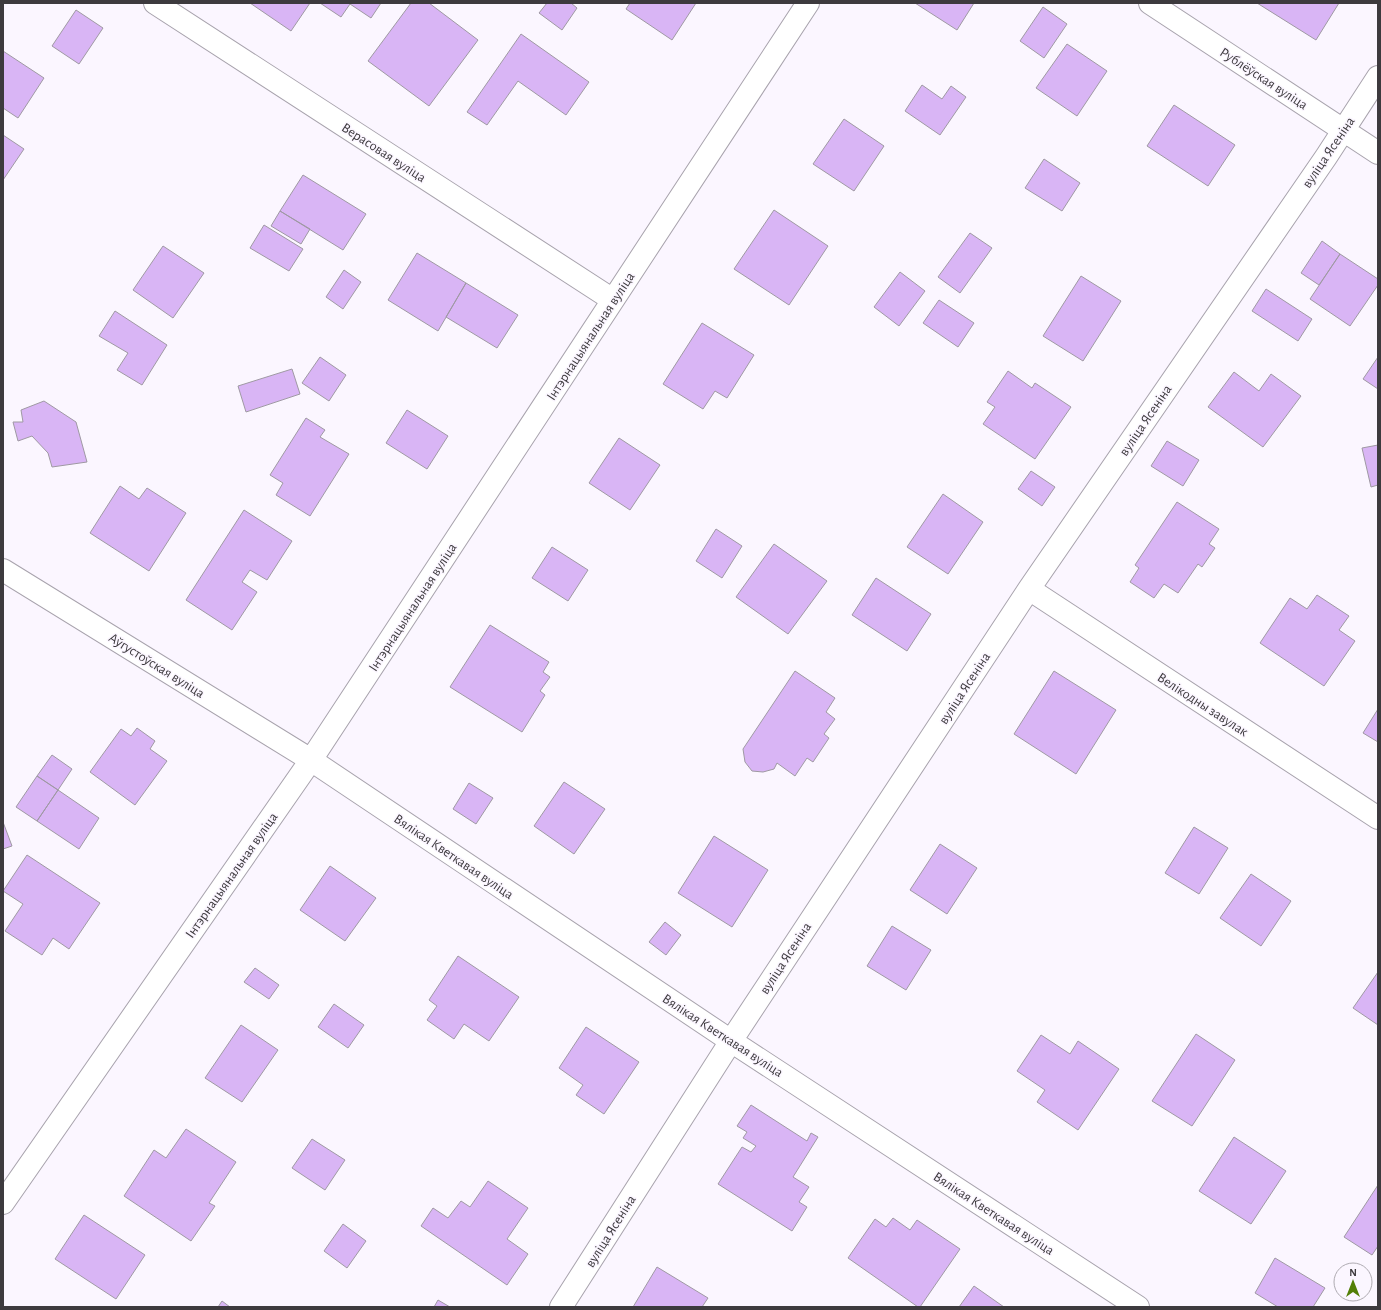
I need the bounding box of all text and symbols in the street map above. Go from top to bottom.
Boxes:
street label: Рублёўская вуліца [1217,45,1310,113]
street label: вуліца Ясеніна [1300,114,1358,191]
street label: Верасовая вуліца [339,120,429,186]
street label: Інтэрнацыянальная вуліца [544,269,638,403]
street label: вуліца Ясеніна [1117,382,1175,459]
street label: Інтэрнацыянальная вуліца [366,540,460,674]
street label: Аўгустоўская вуліца [106,631,207,701]
street label: вуліца Ясеніна [937,650,993,727]
street label: Велікодны завулак [1155,670,1251,740]
street label: Інтэрнацыянальная вуліца [183,810,281,941]
street label: Вялікая Кветкавая вуліца [391,812,516,902]
street label: вуліца Ясеніна [758,920,814,997]
street label: Вялікая Кветкавая вуліца [660,992,786,1080]
street label: Вялікая Кветкавая вуліца [931,1170,1057,1258]
street label: вуліца Ясеніна [583,1192,639,1270]
north arrow [1333,1262,1373,1302]
text: N [1349,1267,1357,1278]

